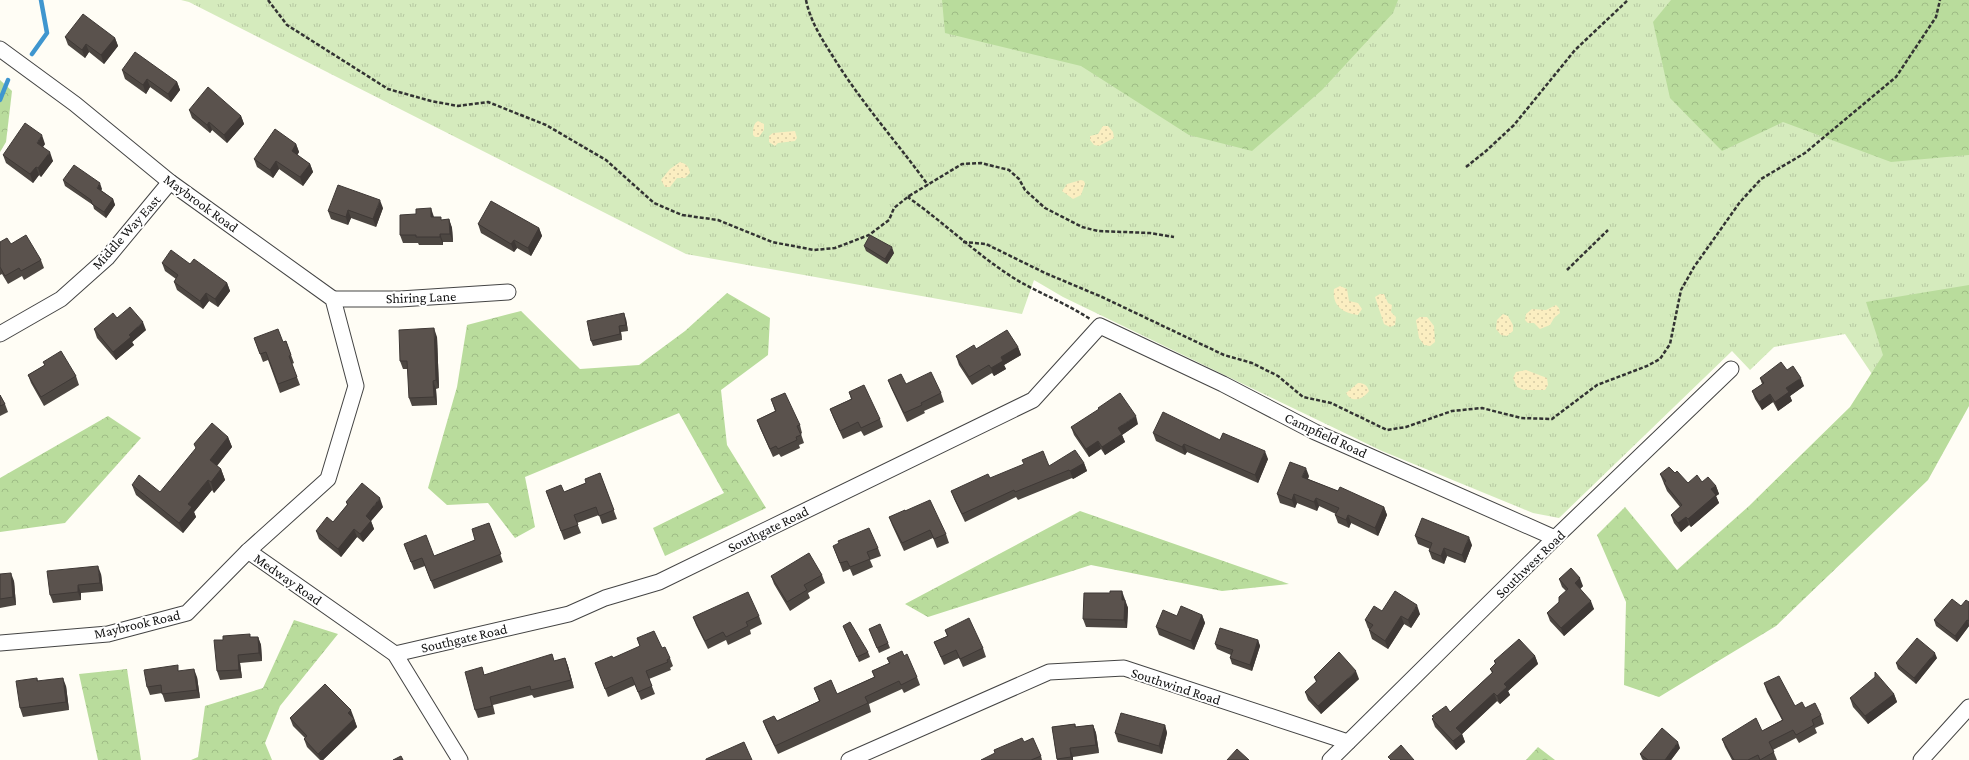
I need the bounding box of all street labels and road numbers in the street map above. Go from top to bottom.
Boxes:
street label: Maybrook Road [161,171,242,236]
street label: Middle Way East [88,191,164,272]
street label: Shiring Lane [386,288,456,306]
street label: Campfield Road [1282,409,1370,461]
street label: Southgate Road [725,502,812,555]
street label: Southwest Road [1492,526,1569,601]
street label: Medway Road [251,550,326,609]
street label: Maybrook Road [92,606,182,642]
street label: Southgate Road [419,620,509,656]
street label: Southwind Road [1129,664,1223,708]

